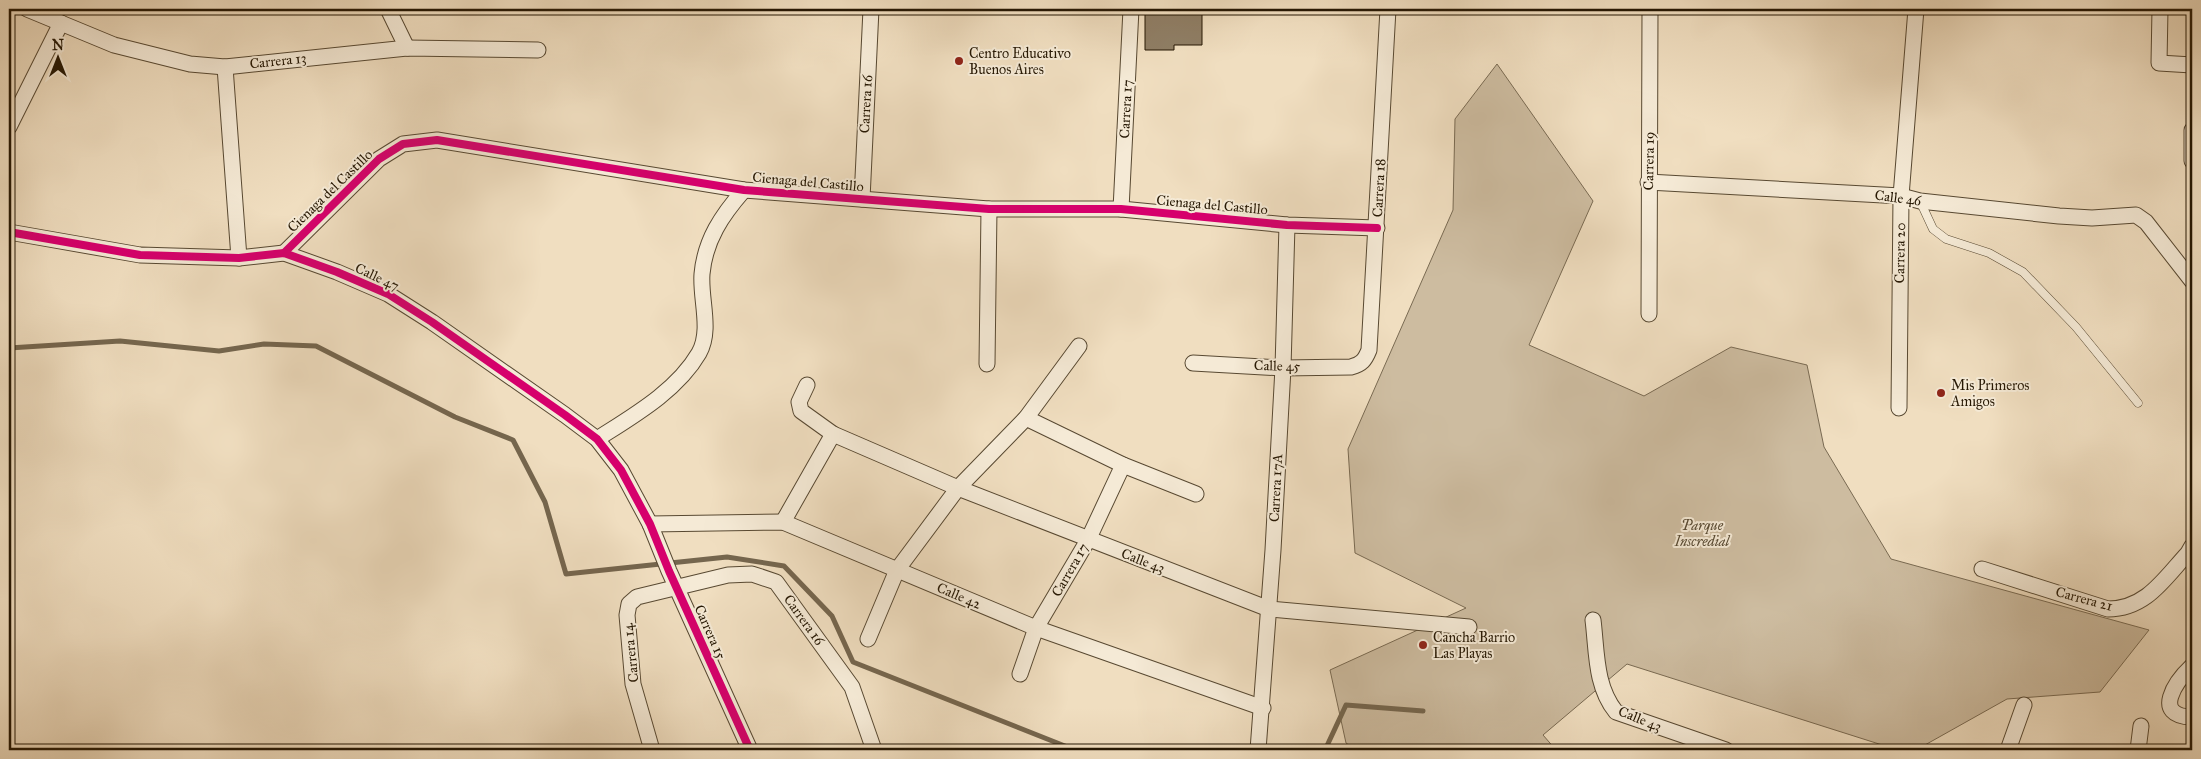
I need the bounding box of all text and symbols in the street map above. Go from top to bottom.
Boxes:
north arrow [32,32,82,82]
text: N [52,37,64,54]
place label: Centro Educativo Buenos Aires [969,45,1071,78]
street label: Carrera 13 [249,50,307,72]
marker: Centro Educativo Buenos Aires [953,55,965,67]
street label: Carrera 16 [856,74,876,134]
street label: Carrera 17 [1116,79,1136,139]
street label: Carrera 19 [1640,131,1658,191]
street label: Cienaga del Castillo [284,146,376,236]
street label: Carrera 18 [1369,158,1389,218]
street label: Cienaga del Castillo [752,169,864,195]
street label: Calle 46 [1874,187,1923,209]
street label: Cienaga del Castillo [1156,192,1268,218]
street label: Carrera 20 [1891,222,1909,284]
street label: Calle 47 [352,259,402,295]
street label: Calle 45 [1254,357,1301,375]
place label: Mis Primeros Amigos [1950,377,2029,410]
marker: Mis Primeros Amigos [1935,387,1947,399]
street label: Carrera 17A [1266,453,1286,523]
park label: Parque Inscredial [1674,517,1731,550]
street label: Carrera 17 [1048,540,1092,600]
street label: Calle 43 [1119,545,1167,577]
street label: Calle 42 [934,579,984,613]
street label: Carrera 21 [2054,583,2115,615]
street label: Carrera 16 [780,591,829,649]
street label: Carrera 15 [690,602,730,662]
street label: Carrera 14 [619,621,643,683]
place label: Cancha Barrio Las Playas [1433,629,1515,662]
marker: Cancha Barrio Las Playas [1417,639,1429,651]
street label: Calle 43 [1616,703,1664,735]

